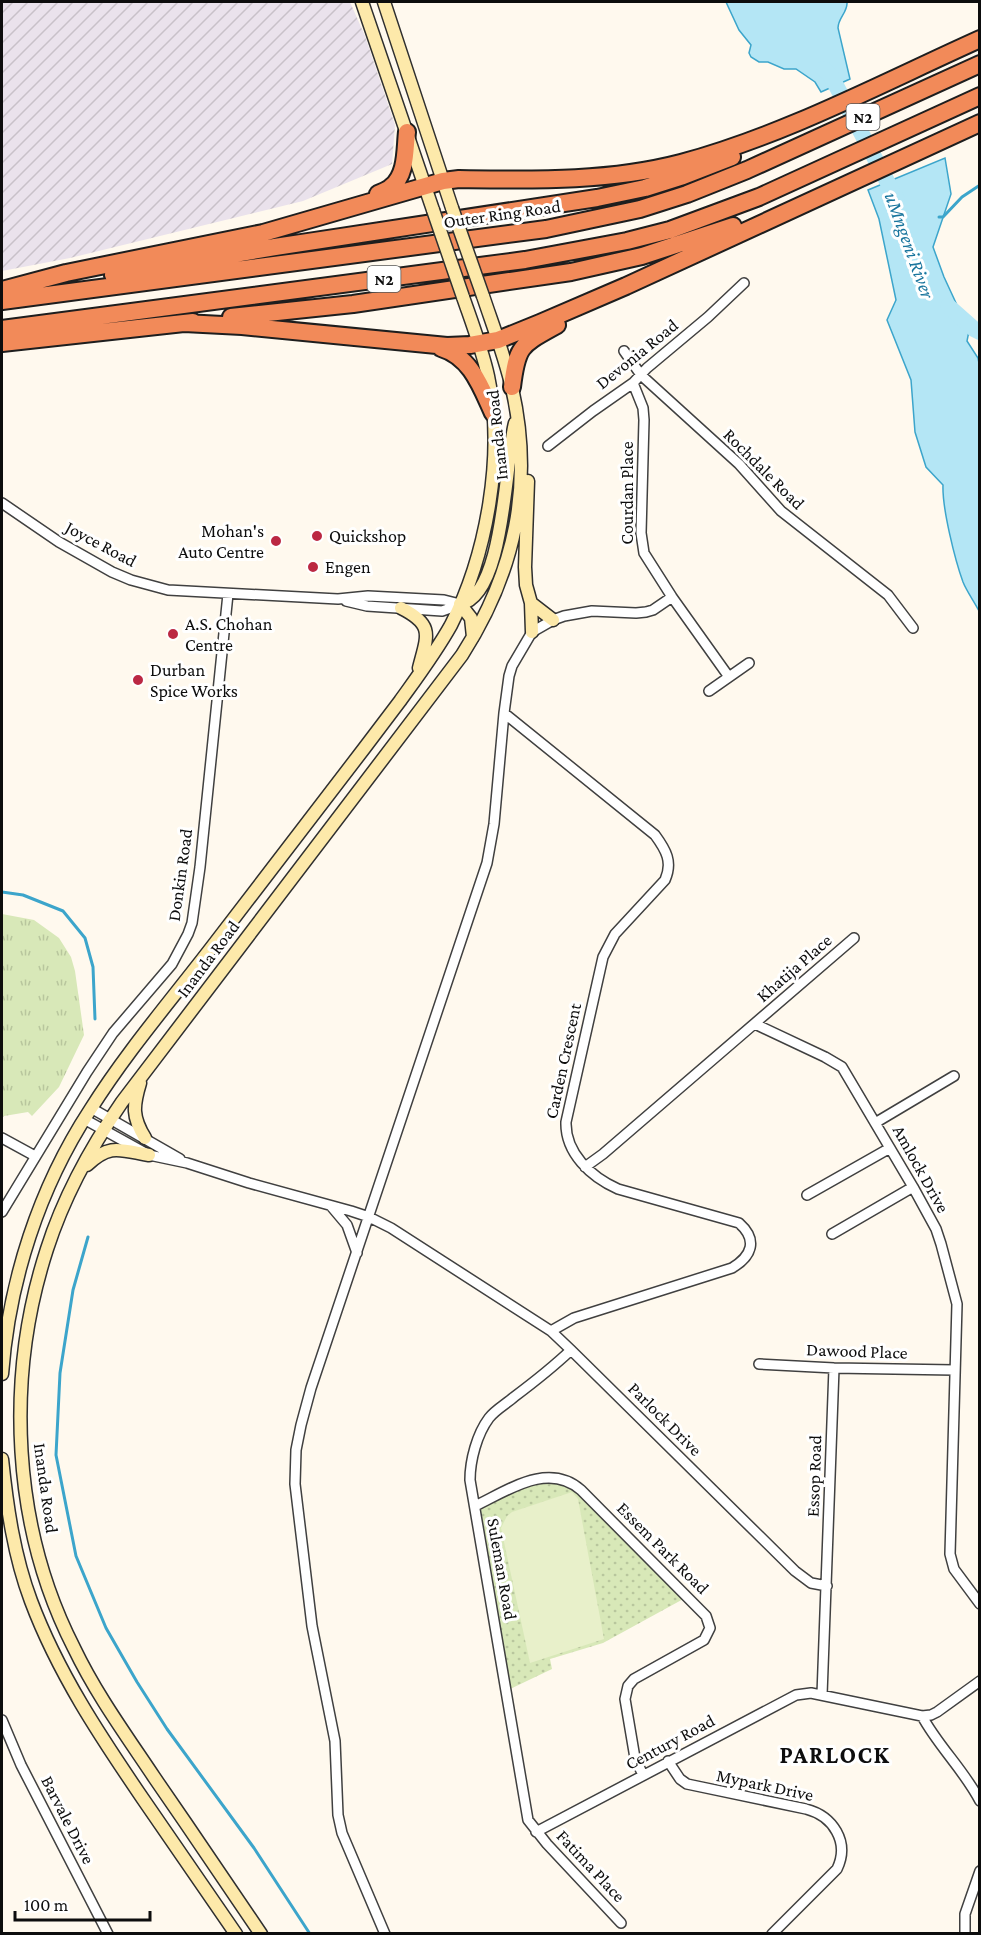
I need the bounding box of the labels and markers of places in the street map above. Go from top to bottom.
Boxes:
place label: Mohan's Auto Centre [178,521,264,562]
place label: Quickshop [329,526,406,546]
marker: Quickshop [310,529,324,543]
marker: Mohan's Auto Centre [269,534,283,548]
place label: Engen [325,557,371,577]
marker: Engen [306,560,320,574]
place label: A.S. Chohan Centre [185,614,273,655]
marker: A.S. Chohan Centre [166,627,180,641]
place label: Durban Spice Works [150,660,238,701]
marker: Durban Spice Works [131,673,145,687]

